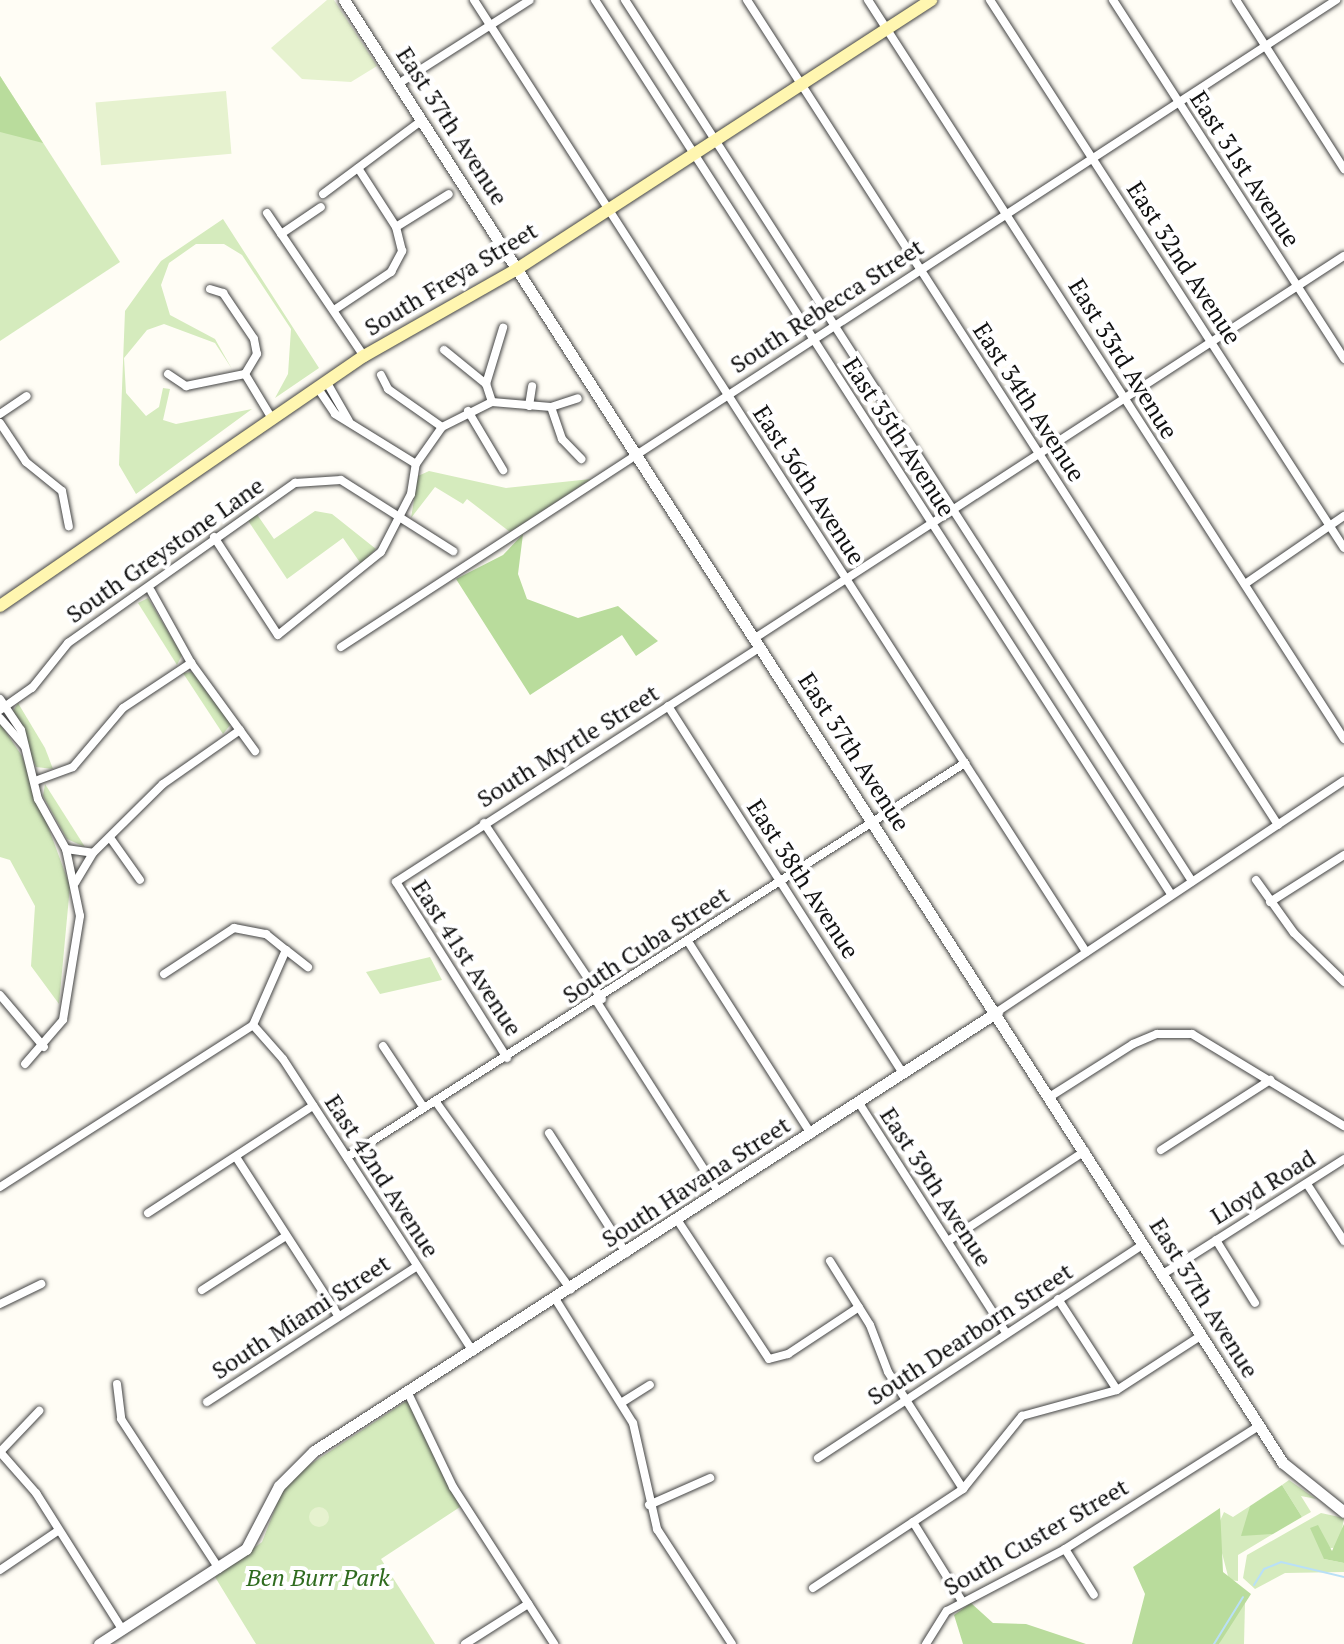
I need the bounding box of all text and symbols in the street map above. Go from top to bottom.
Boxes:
street label: East 37th Avenue [390,41,514,211]
street label: East 31st Avenue [1184,85,1306,253]
street label: East 32nd Avenue [1121,176,1247,350]
street label: South Freya Street [359,216,543,342]
street label: South Rebecca Street [725,233,929,379]
street label: East 33rd Avenue [1062,273,1184,445]
street label: East 34th Avenue [967,317,1091,487]
street label: East 35th Avenue [837,352,961,522]
street label: East 36th Avenue [747,400,871,570]
street label: South Greystone Lane [61,471,269,629]
street label: East 37th Avenue [792,667,916,837]
street label: South Myrtle Street [472,678,664,814]
street label: East 38th Avenue [741,794,865,964]
street label: East 41st Avenue [406,874,528,1042]
street label: South Cuba Street [557,880,735,1010]
street label: East 42nd Avenue [319,1089,445,1263]
street label: East 39th Avenue [874,1102,998,1272]
street label: South Havana Street [596,1110,796,1254]
street label: Lloyd Road [1205,1144,1321,1230]
street label: East 37th Avenue [1143,1213,1265,1383]
street label: South Miami Street [206,1249,396,1385]
street label: South Dearborn Street [862,1257,1078,1411]
street label: South Custer Street [939,1472,1133,1602]
park label: Ben Burr Park [246,1564,390,1592]

